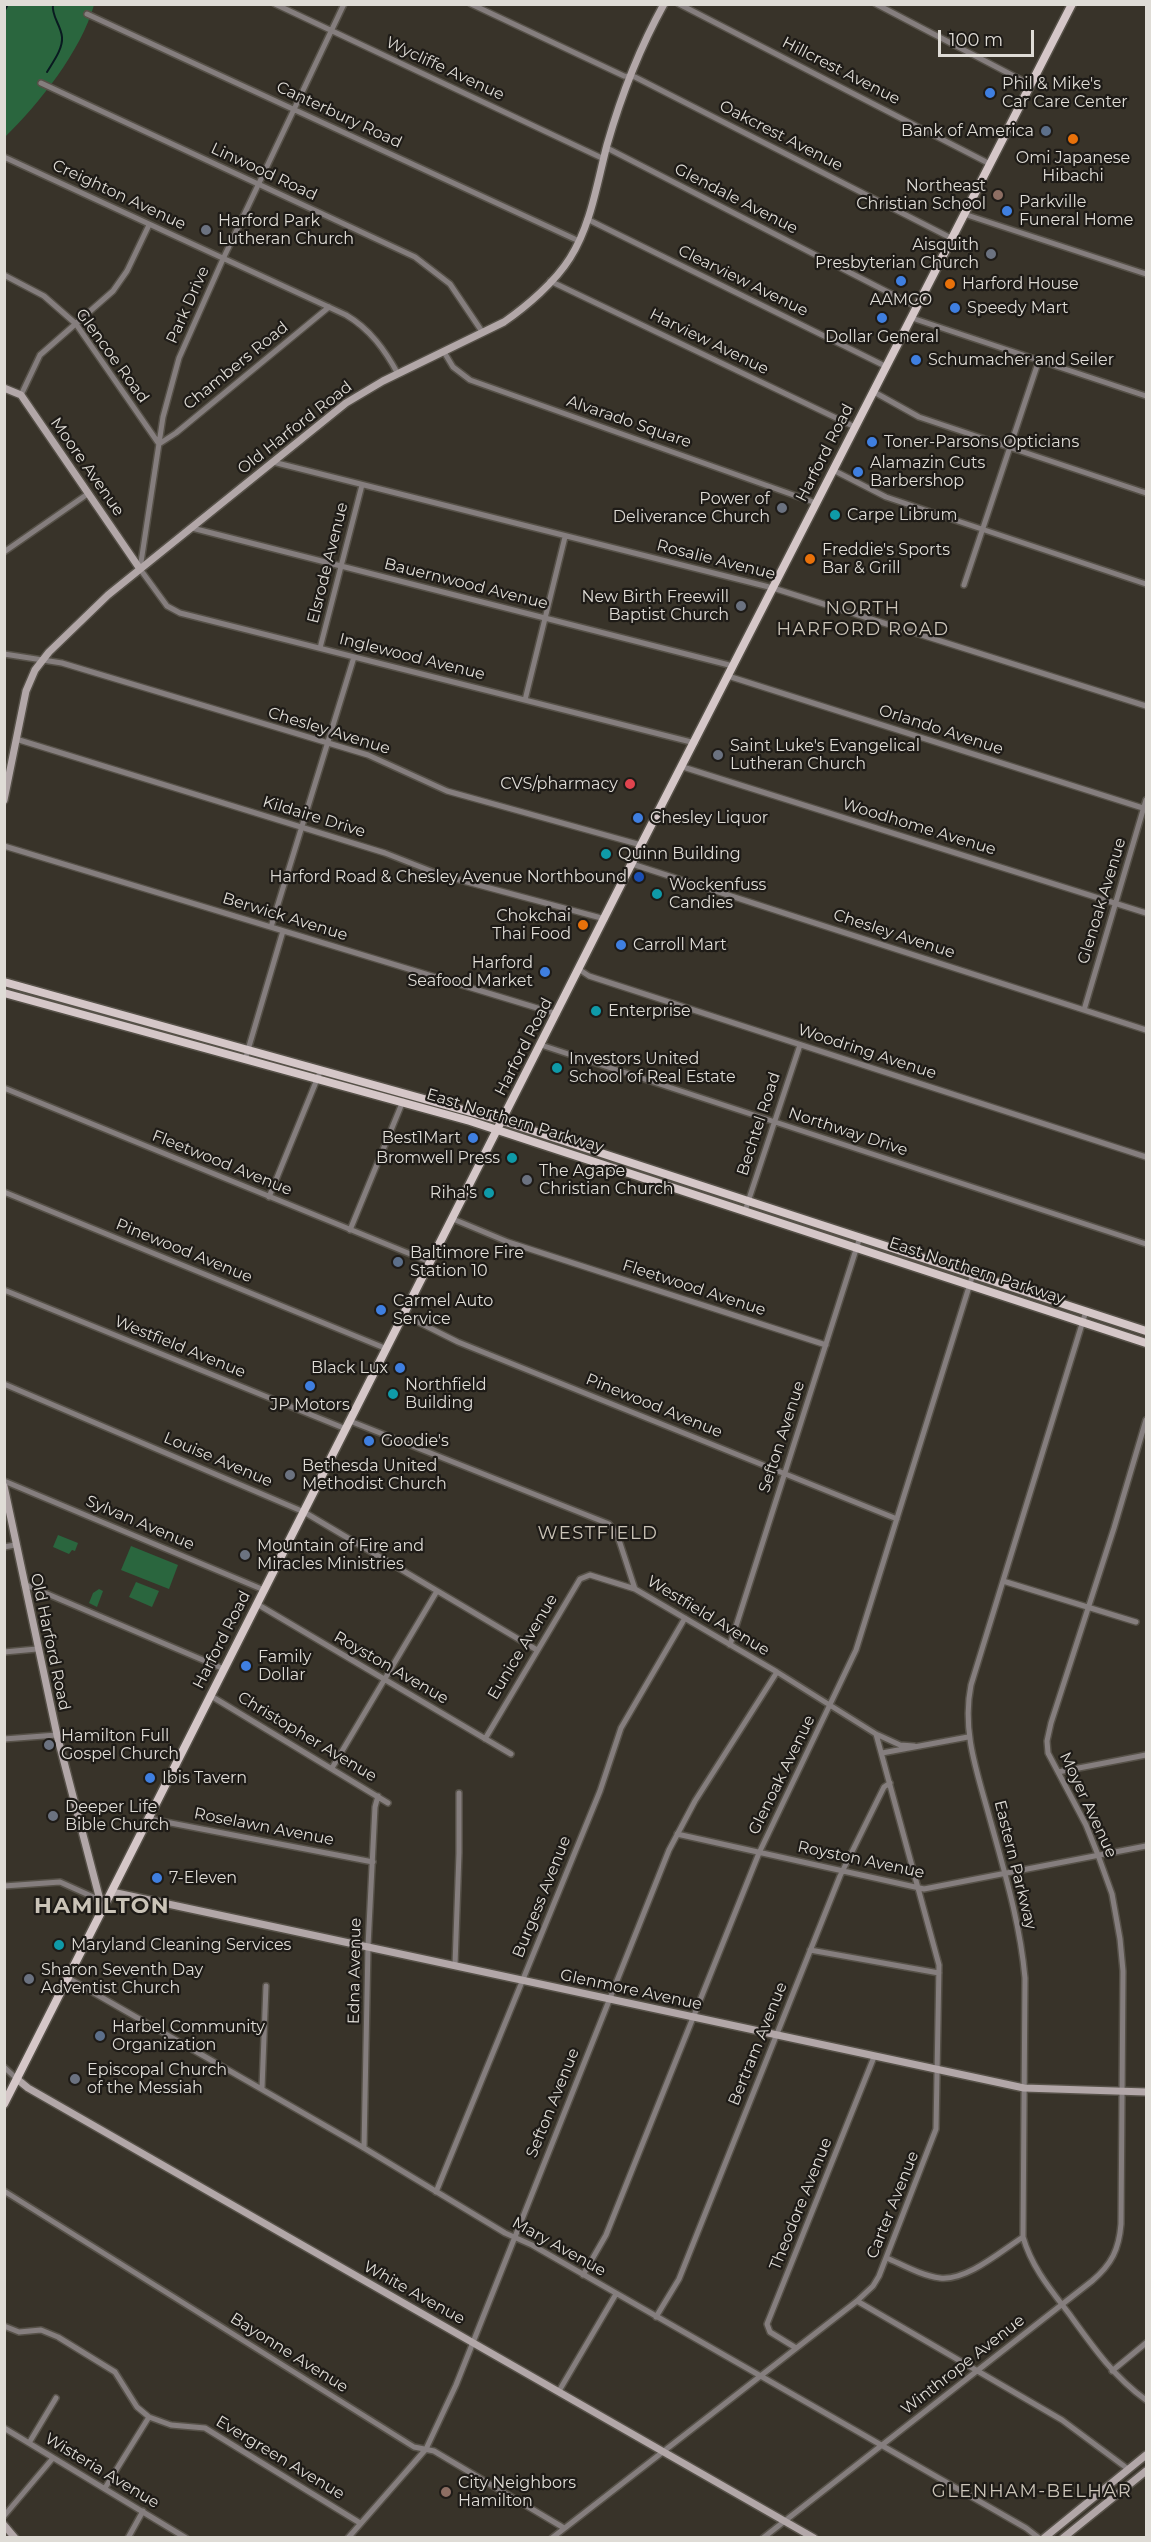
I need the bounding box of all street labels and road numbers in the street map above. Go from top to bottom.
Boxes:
street label: Wycliffe Avenue [383,33,507,105]
street label: Hillcrest Avenue [779,33,903,109]
street label: Canterbury Road [273,78,405,152]
street label: Oakcrest Avenue [716,97,846,175]
street label: Linwood Road [208,139,320,205]
street label: Creighton Avenue [49,156,189,234]
street label: Glendale Avenue [671,160,801,238]
street label: Clearview Avenue [675,241,811,321]
street label: Park Drive [162,263,214,347]
street label: Glencoe Road [71,305,153,407]
street label: Harview Avenue [646,305,772,379]
street label: Chambers Road [180,318,292,414]
street label: Old Harford Road [234,377,356,479]
street label: Alvarado Square [564,392,694,452]
street label: Harford Road [792,401,858,505]
street label: Moore Avenue [46,414,128,520]
street label: Elsrode Avenue [304,500,352,626]
street label: Rosalie Avenue [655,536,777,584]
street label: Bauernwood Avenue [382,554,550,614]
street label: Inglewood Avenue [337,630,487,684]
street label: Orlando Avenue [876,701,1006,759]
street label: Chesley Avenue [266,703,392,759]
street label: Kildaire Drive [260,792,368,842]
street label: Woodhome Avenue [840,794,998,860]
street label: Glenoak Avenue [1074,836,1130,966]
street label: Berwick Avenue [220,889,350,945]
street label: Chesley Avenue [831,905,957,963]
street label: Harford Road [491,995,557,1099]
street label: Woodring Avenue [795,1021,939,1083]
street label: Bechtel Road [733,1070,785,1178]
street label: East Northern Parkway [424,1085,606,1157]
street label: Northway Drive [786,1104,910,1160]
street label: Fleetwood Avenue [149,1126,295,1200]
street label: Pinewood Avenue [113,1215,255,1287]
street label: East Northern Parkway [886,1233,1068,1309]
street label: Fleetwood Avenue [620,1256,768,1320]
street label: Westfield Avenue [112,1312,248,1382]
street label: Pinewood Avenue [583,1370,725,1442]
street label: Sefton Avenue [755,1379,809,1495]
street label: Louise Avenue [161,1428,275,1492]
street label: Sylvan Avenue [83,1491,197,1555]
street label: Old Harford Road [26,1572,74,1712]
street label: Westfield Avenue [643,1572,773,1660]
street label: Harford Road [189,1588,255,1692]
street label: Eunice Avenue [484,1591,562,1703]
street label: Royston Avenue [330,1627,452,1709]
street label: Christopher Avenue [234,1688,380,1786]
street label: Glenoak Avenue [745,1712,819,1838]
street label: Moyer Avenue [1055,1749,1121,1861]
street label: Eastern Parkway [990,1798,1040,1932]
street label: Roselawn Avenue [192,1804,336,1850]
street label: Burgess Avenue [509,1833,575,1961]
street label: Royston Avenue [796,1837,926,1883]
street label: Edna Avenue [344,1918,366,2024]
street label: Glenmore Avenue [558,1966,704,2014]
street label: Bertram Avenue [724,1979,792,2109]
street label: Sefton Avenue [522,2045,584,2161]
street label: Theodore Avenue [766,2135,836,2273]
street label: Carter Avenue [863,2148,923,2262]
street label: Mary Avenue [509,2213,609,2281]
street label: White Avenue [360,2257,468,2329]
street label: Bayonne Avenue [226,2309,352,2397]
street label: Winthrope Avenue [897,2311,1029,2419]
street label: Evergreen Avenue [212,2412,348,2504]
street label: Wisteria Avenue [41,2429,163,2513]

